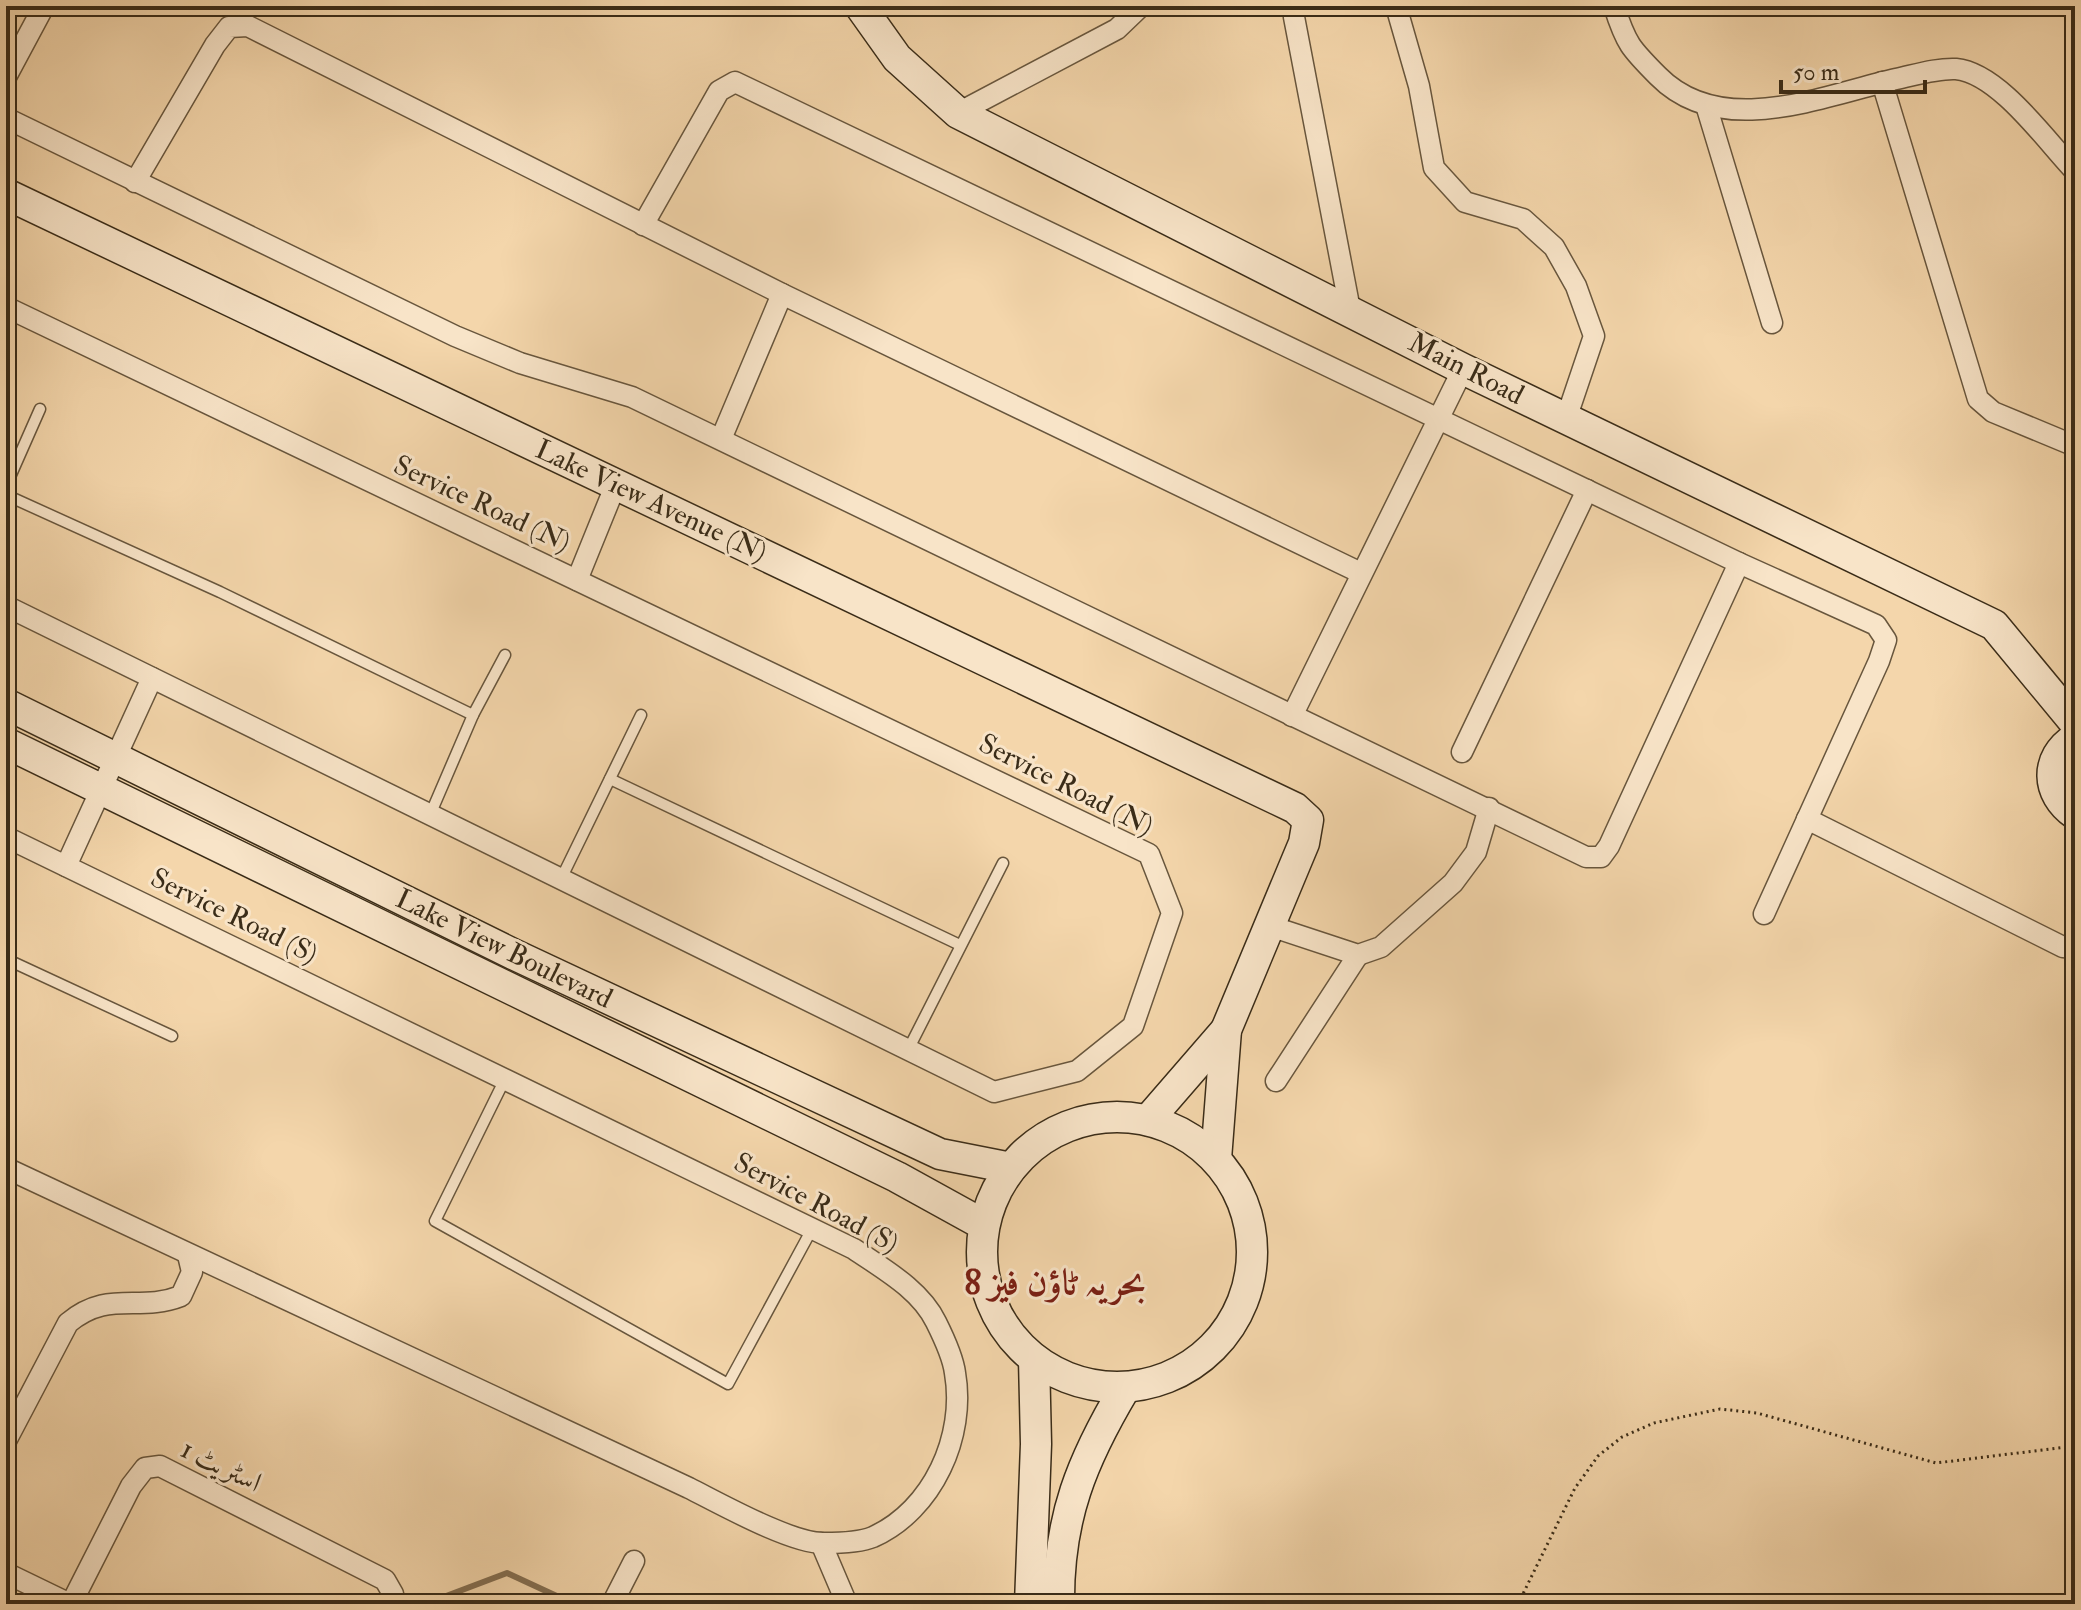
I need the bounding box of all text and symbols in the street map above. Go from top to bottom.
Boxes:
scale bar [1781,44,1925,94]
text: 50 m [1793,57,1840,88]
street label: Main Road [1402,325,1530,413]
street label: Lake View Avenue (N) [530,432,772,570]
street label: Service Road (N) [388,448,576,560]
street label: Service Road (N) [973,726,1159,844]
street label: Service Road (S) [145,860,323,972]
street label: Lake View Boulevard [390,881,618,1017]
street label: Service Road (S) [728,1145,904,1261]
district label: بحریہ ٹاؤن فیز 8 [964,1260,1146,1306]
street label: اسٹریٹ 1 [175,1432,267,1500]

